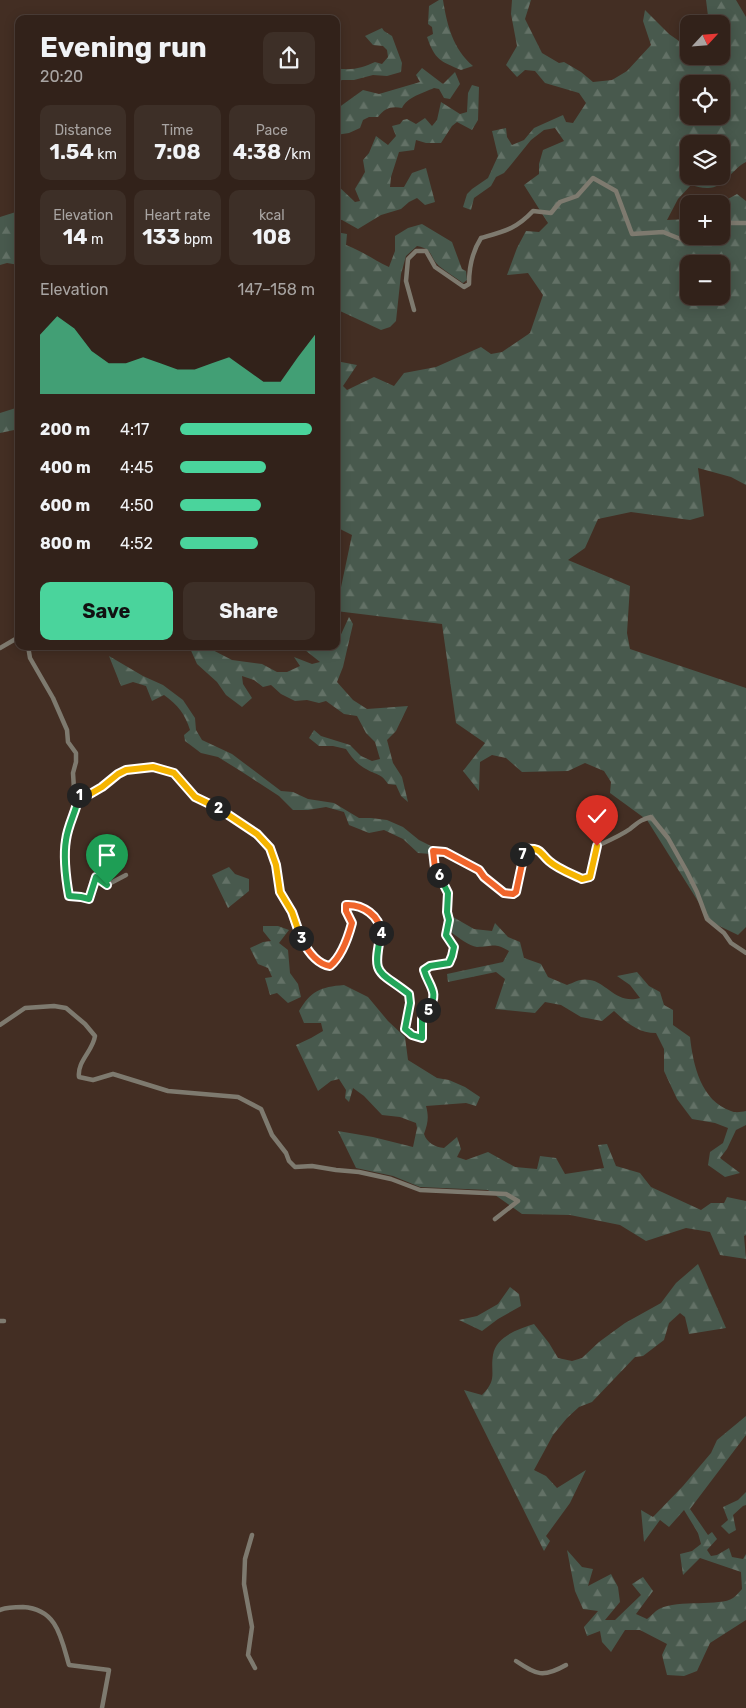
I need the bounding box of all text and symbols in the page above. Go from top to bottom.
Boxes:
north arrow [680,15,730,65]
map controls [680,15,730,305]
text: Evening run [40,31,207,64]
button: share [263,32,315,84]
text: 20:20 [40,67,83,86]
button: locate [680,75,730,125]
text: Distance [54,122,112,139]
text: Time [162,122,193,139]
text: Pace [256,122,288,139]
button: layers [680,135,730,185]
text: 1.54 [49,139,94,164]
text: 7:08 [154,139,201,164]
text: 4:38 [233,139,281,164]
text: km [94,146,117,163]
text: /km [281,146,311,163]
button: + [680,195,730,245]
text: Elevation [53,207,113,224]
text: Heart rate [145,207,210,224]
text: kcal [259,207,285,224]
text: 14 [63,224,88,249]
text: 133 [142,224,180,249]
text: 108 [252,224,291,249]
text: m [88,231,104,248]
text: bpm [180,231,213,248]
button: − [680,255,730,305]
text: Elevation [40,280,109,299]
text: 147–158 m [238,280,315,299]
text: 200 m [40,420,90,439]
text: 4:17 [120,420,149,439]
text: 400 m [40,458,91,477]
text: 4:45 [120,458,153,477]
text: 600 m [40,496,90,515]
text: 4:50 [120,496,154,515]
text: 800 m [40,534,91,553]
text: 4:52 [120,534,153,553]
button: Save [40,582,173,640]
button: Share [183,582,315,640]
pin: 1 [66,782,92,808]
text: 1 [76,787,83,804]
pin [576,795,618,846]
pin: 2 [206,796,230,820]
text: 2 [214,800,223,817]
icon: check [583,802,611,830]
pin [86,834,128,885]
icon: arrive [93,841,121,869]
pin: 7 [510,842,534,866]
text: 7 [518,846,527,863]
pin: 6 [426,862,452,888]
text: 6 [435,867,444,884]
pin: 4 [368,920,394,946]
text: 4 [377,925,386,942]
pin: 3 [288,926,314,950]
text: 3 [297,930,306,947]
pin: 5 [416,998,440,1022]
text: 5 [424,1002,433,1019]

